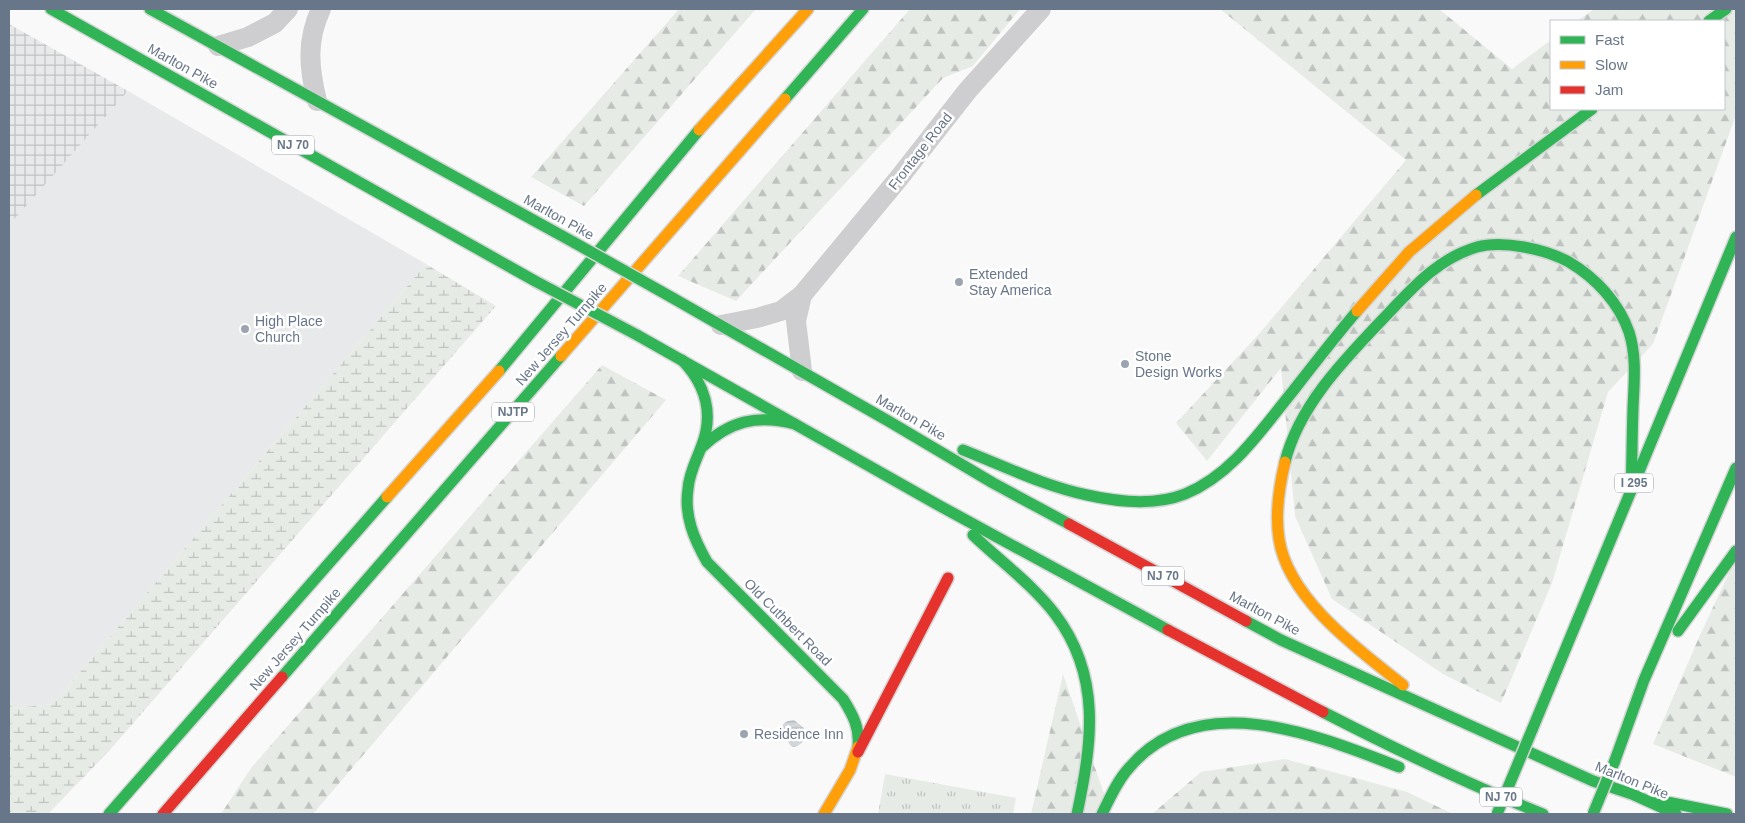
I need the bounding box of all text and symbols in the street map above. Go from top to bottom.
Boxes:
legend [1550,20,1725,110]
text: Fast [1595,31,1625,48]
street label: Marlton Pike [145,40,221,92]
text: Slow [1595,56,1628,73]
text: Jam [1595,81,1623,98]
street label: Frontage Road [885,109,955,193]
road number: NJ 70 [272,136,314,154]
street label: Marlton Pike [521,191,597,243]
place label: Extended Stay America [969,266,1052,298]
marker: Extended Stay America [953,276,965,288]
street label: New Jersey Turnpike [512,279,610,389]
place label: High Place Church [255,313,323,345]
marker: High Place Church [239,323,251,335]
place label: Stone Design Works [1135,348,1222,380]
marker: Stone Design Works [1119,358,1131,370]
street label: Marlton Pike [873,391,949,443]
road number: NJTP [492,402,534,422]
road number: I 295 [1615,473,1653,492]
road number: NJ 70 [1142,566,1184,586]
street label: Old Cuthbert Road [741,575,835,669]
street label: New Jersey Turnpike [246,584,344,694]
street label: Marlton Pike [1227,588,1303,638]
place label: Residence Inn [754,726,844,742]
marker: Residence Inn [738,728,750,740]
street label: Marlton Pike [1593,758,1671,802]
road number: NJ 70 [1480,788,1522,806]

